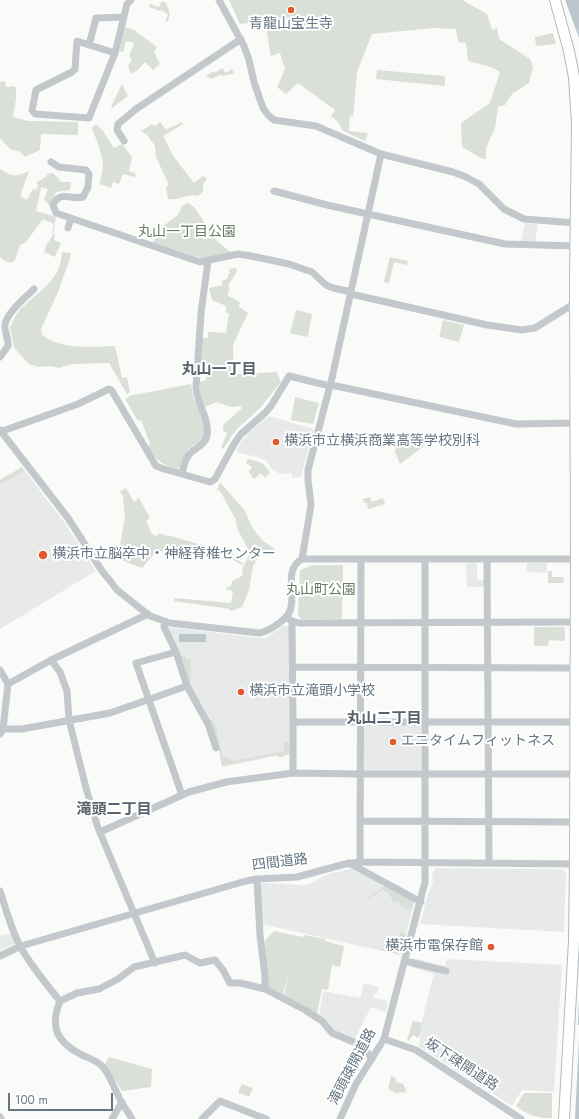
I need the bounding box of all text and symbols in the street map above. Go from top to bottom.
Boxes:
marker: 青龍山宝生寺 [286,5,296,15]
place label: 青龍山宝生寺 [249,17,333,33]
park label: 丸山一丁目公園 [138,225,236,241]
district label: 丸山一丁目 [182,361,256,379]
place label: 横浜市立横浜商業高等学校別科 [284,434,480,450]
marker: 横浜市立横浜商業高等学校別科 [271,437,281,447]
place label: 横浜市立脳卒中・神経脊椎センター [52,547,276,563]
marker: 横浜市立脳卒中・神経脊椎センター [37,549,49,561]
park label: 丸山町公園 [286,583,356,599]
place label: 横浜市立滝頭小学校 [249,684,375,700]
marker: 横浜市立滝頭小学校 [236,687,246,697]
district label: 丸山二丁目 [347,710,421,728]
place label: エニタイムフィットネス [401,734,555,750]
marker: エニタイムフィットネス [388,737,398,747]
district label: 滝頭二丁目 [77,801,151,819]
street label: 四間道路 [251,851,309,875]
place label: 横浜市電保存館 [385,939,483,955]
marker: 横浜市電保存館 [486,942,496,952]
street label: 滝頭疎開道路 [326,1026,380,1108]
street label: 坂下疎開道路 [421,1035,501,1095]
scale bar [10,1085,115,1111]
text: 100 m [15,1091,48,1109]

